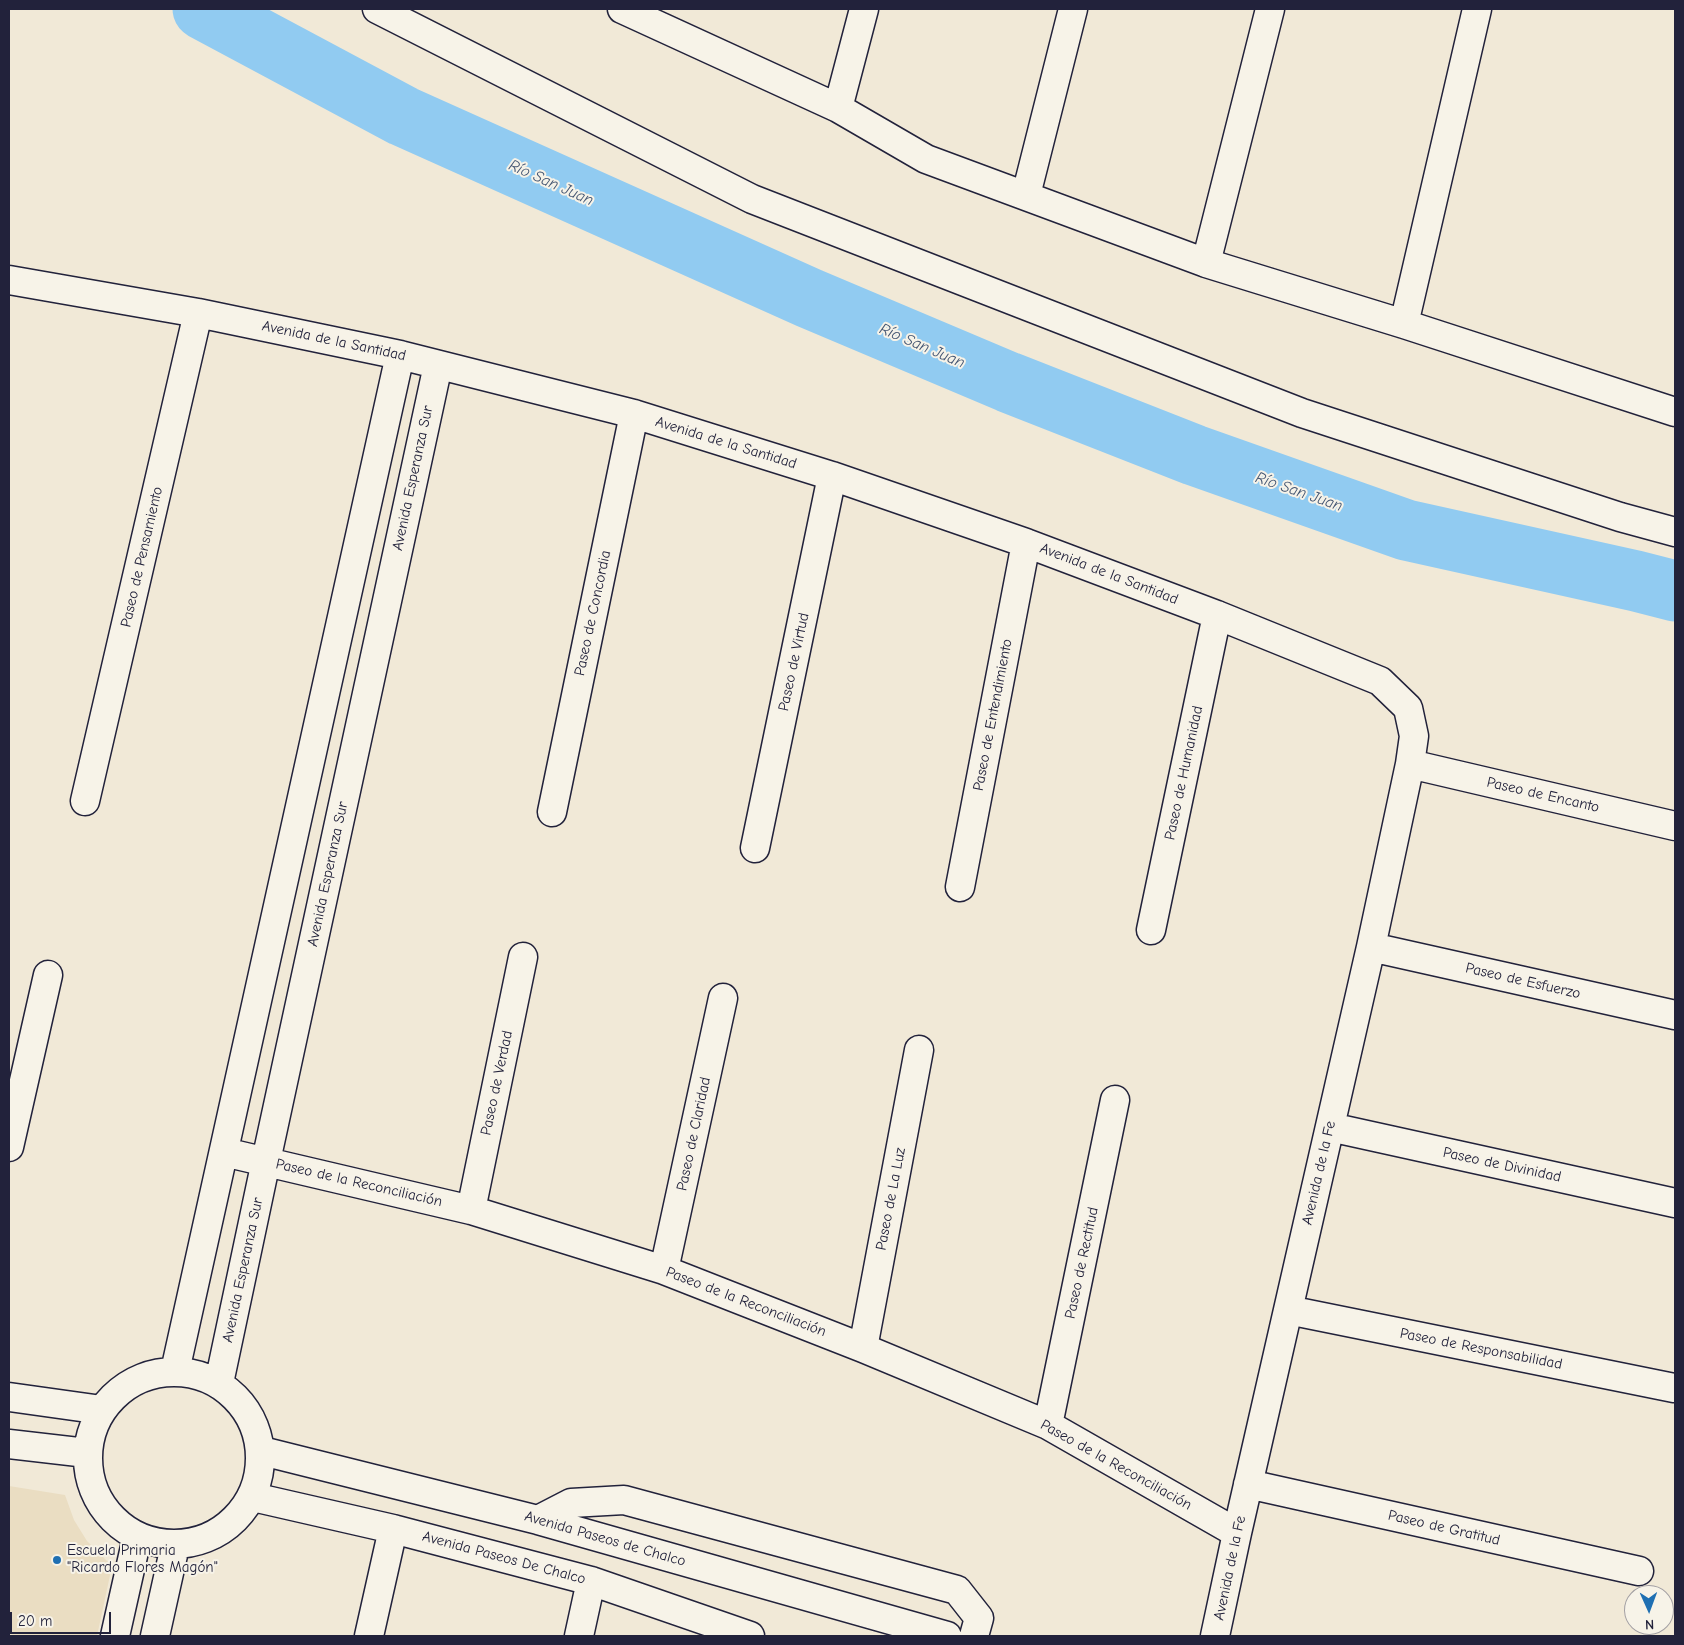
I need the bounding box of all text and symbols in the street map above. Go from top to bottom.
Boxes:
water label: Río San Juan [506,156,596,210]
street label: Avenida de la Santidad [260,317,408,365]
water label: Río San Juan [876,319,968,373]
street label: Avenida Esperanza Sur [389,404,437,552]
street label: Avenida de la Santidad [653,413,799,473]
water label: Río San Juan [1253,468,1345,516]
street label: Paseo de Pensamiento [117,485,167,629]
street label: Avenida de la Santidad [1037,539,1181,609]
street label: Paseo de Concordia [571,549,615,677]
street label: Paseo de Virtud [775,611,813,713]
street label: Paseo de Entendimiento [969,637,1017,793]
street label: Paseo de Humanidad [1161,704,1207,842]
street label: Paseo de Encanto [1485,773,1601,817]
street label: Avenida Esperanza Sur [304,800,352,948]
street label: Paseo de Esfuerzo [1464,959,1582,1003]
street label: Paseo de Verdad [477,1029,517,1137]
street label: Paseo de Claridad [673,1075,715,1193]
street label: Avenida de la Fe [1298,1119,1340,1227]
street label: Paseo de Divinidad [1441,1144,1563,1186]
street label: Paseo de La Luz [872,1146,910,1252]
street label: Paseo de la Reconciliación [274,1155,444,1211]
street label: Avenida Esperanza Sur [219,1196,267,1344]
street label: Paseo de Rectitud [1061,1205,1103,1321]
street label: Paseo de la Reconciliación [663,1263,829,1341]
street label: Paseo de Responsabilidad [1398,1324,1564,1374]
street label: Paseo de la Reconciliación [1037,1416,1195,1514]
street label: Paseo de Gratitud [1386,1506,1502,1550]
street label: Avenida Paseos de Chalco [522,1507,688,1571]
street label: Avenida de la Fe [1210,1514,1250,1622]
street label: Avenida Paseos De Chalco [420,1528,588,1588]
place label: Escuela Primaria "Ricardo Flores Magón" [67,1542,218,1577]
marker: Escuela Primaria "Ricardo Flores Magón" [51,1554,63,1566]
north arrow [1624,1585,1674,1635]
scale bar [12,1602,114,1634]
text: 20 m [18,1612,52,1630]
text: N [1645,1616,1654,1633]

